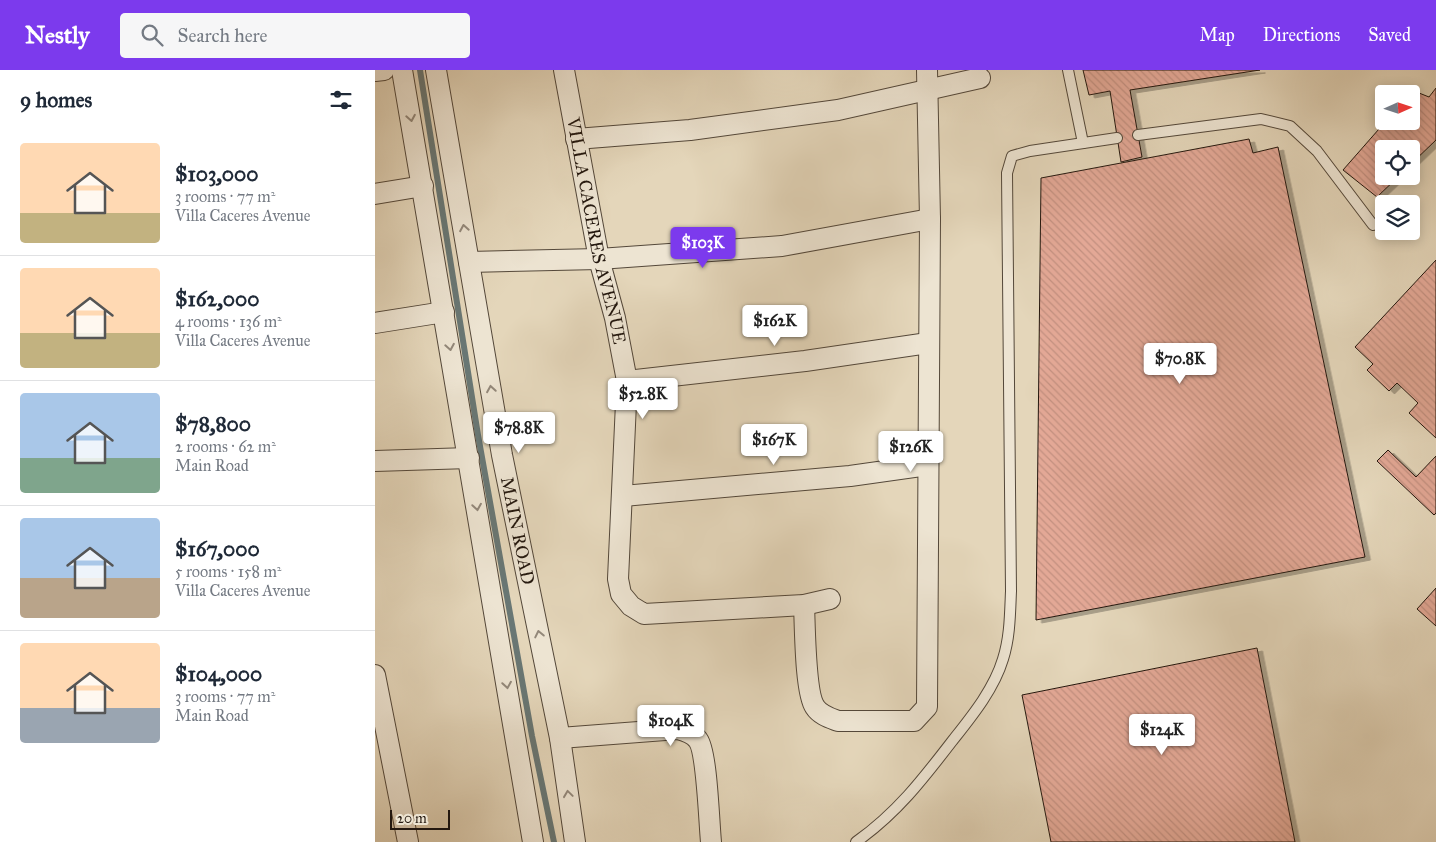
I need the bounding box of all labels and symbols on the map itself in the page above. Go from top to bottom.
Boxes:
north arrow [1375,85,1420,130]
one-way arrow [405,114,415,122]
street label: VILLA CACERES AVENUE [562,115,631,346]
one-way arrow [459,224,469,233]
pin: $103K [668,226,738,269]
pin: $162K [740,304,810,347]
pin: $70.8K [1139,342,1221,385]
one-way arrow [445,343,455,351]
pin: $52.8K [602,378,684,420]
one-way arrow [486,384,496,393]
pin: $78.8K [478,412,560,454]
pin: $167K [739,424,809,466]
pin: $126K [876,430,946,473]
street label: MAIN ROAD [496,475,539,587]
one-way arrow [472,503,482,512]
one-way arrow [534,630,545,638]
one-way arrow [501,680,511,689]
pin: $104K [636,704,706,747]
pin: $124K [1127,714,1197,756]
one-way arrow [563,789,574,797]
scale bar [390,807,450,830]

